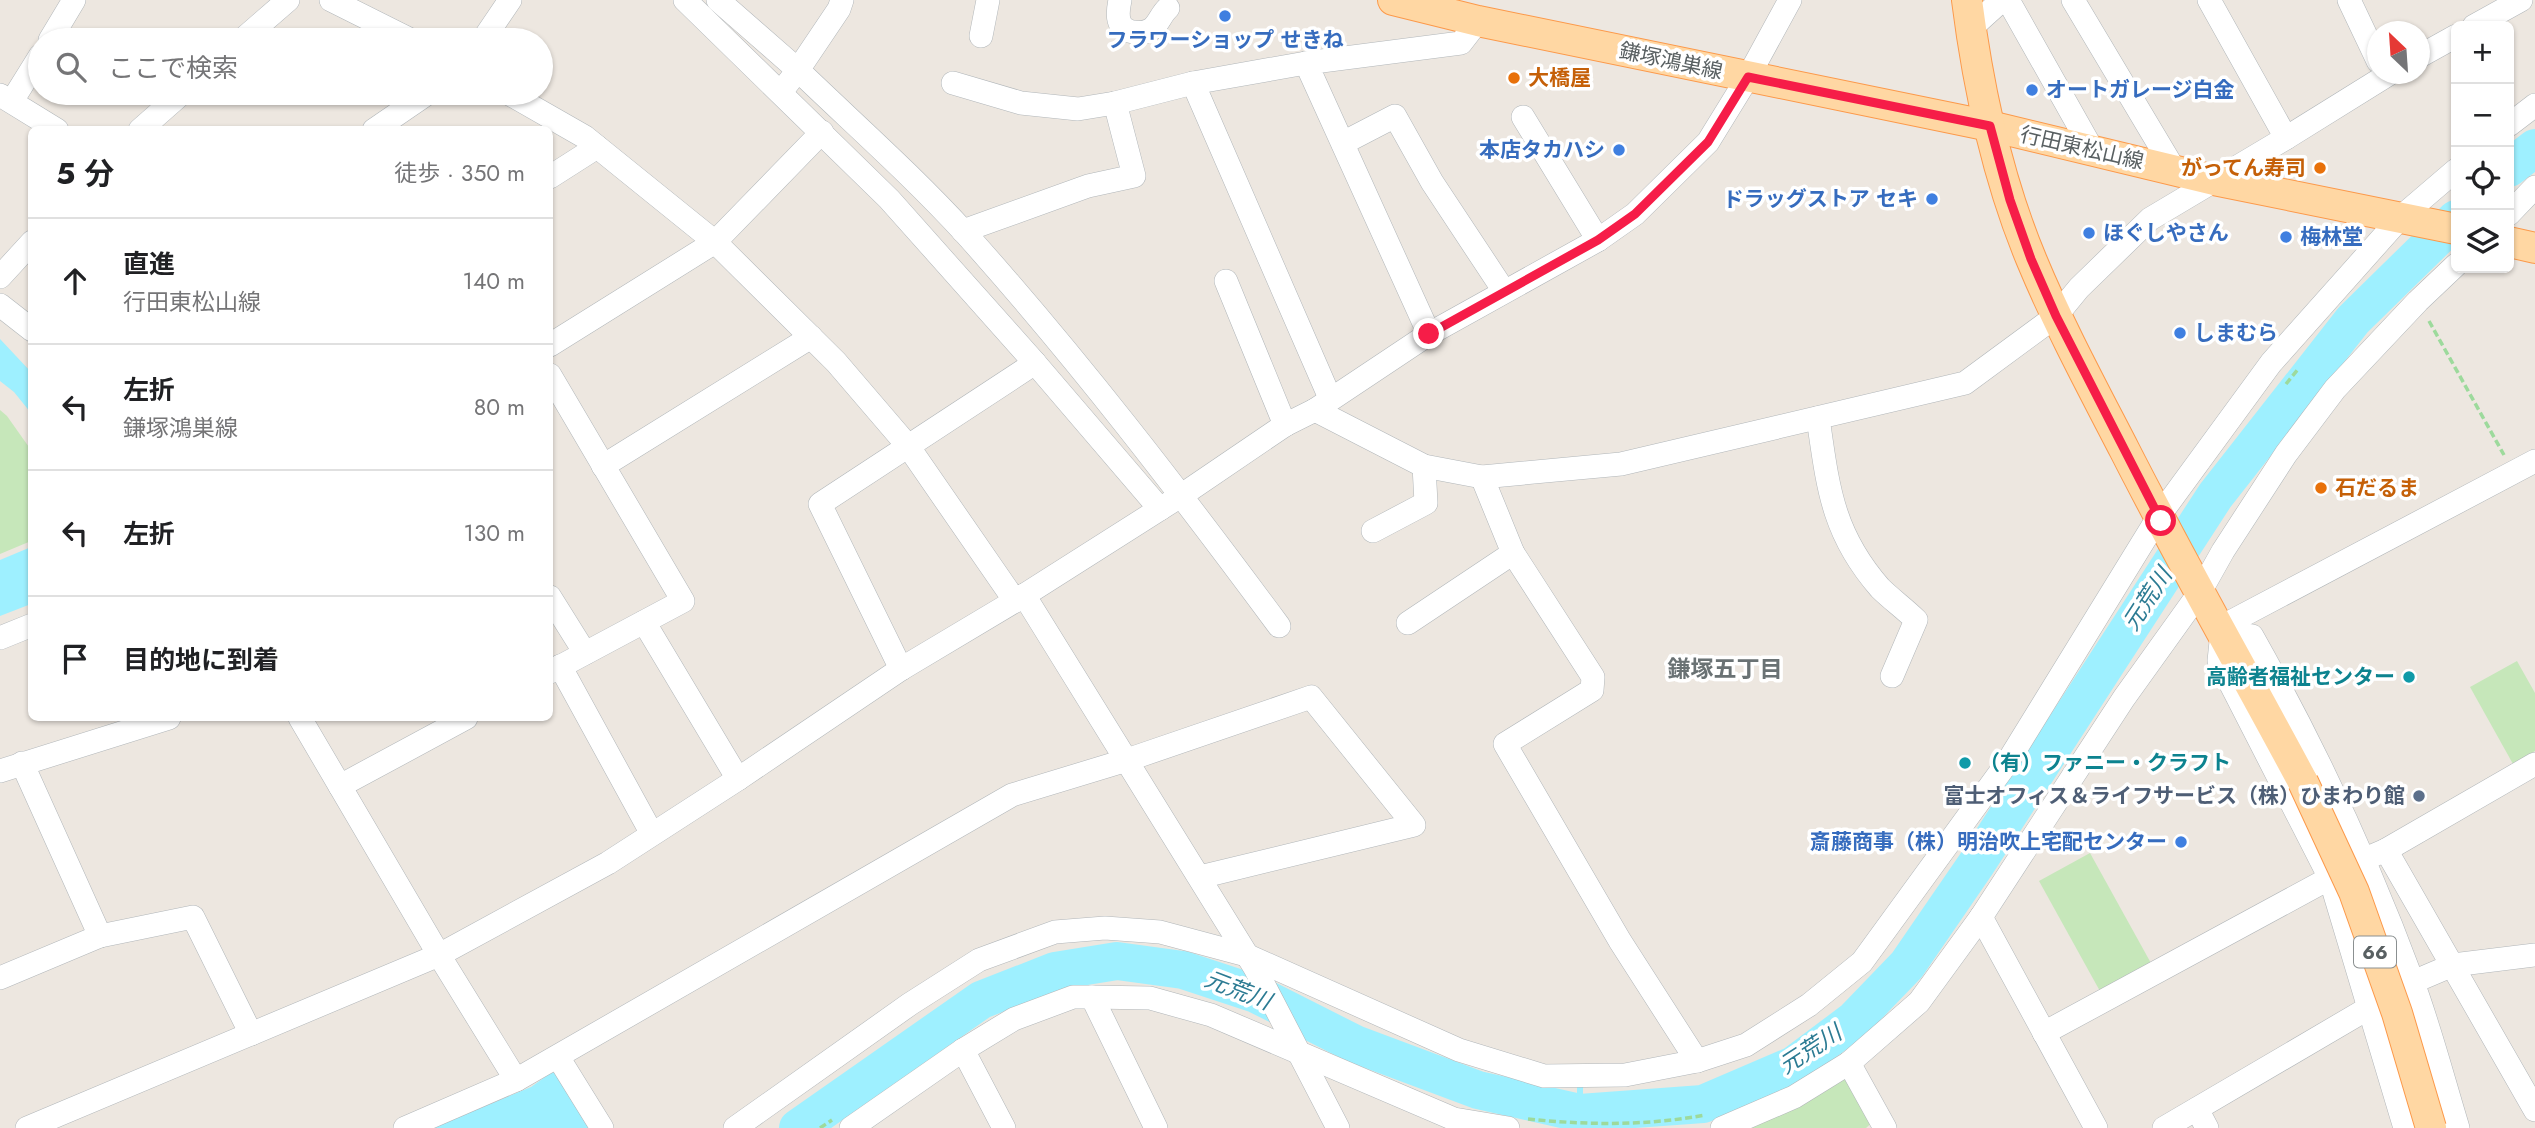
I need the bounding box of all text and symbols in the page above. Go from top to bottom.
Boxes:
marker: フラワーショップ せきね [1217,8,1233,24]
north arrow [2367,21,2430,84]
map controls [2451,21,2514,273]
button: + [2451,21,2514,84]
place label: フラワーショップ せきね [1107,25,1343,55]
search box [28,28,553,105]
street label: 鎌塚鴻巣線 [1617,35,1725,87]
icon: search [52,48,90,86]
text: ここで検索 [108,49,238,87]
place label: 大橋屋 [1528,63,1591,93]
marker: 大橋屋 [1506,70,1522,86]
place label: オートガレージ白金 [2046,75,2235,105]
marker: オートガレージ白金 [2024,82,2040,98]
button: − [2451,84,2514,147]
street label: 行田東松山線 [2017,119,2147,177]
place label: 本店タカハシ [1479,135,1605,165]
marker: 本店タカハシ [1611,142,1627,158]
button: locate [2451,147,2514,210]
text: 5 分 [56,152,114,195]
place label: がってん寿司 [2181,153,2306,183]
text: 徒歩 · 350 m [394,156,525,190]
marker: がってん寿司 [2312,160,2328,176]
place label: ドラッグストア セキ [1723,184,1918,214]
marker: ドラッグストア セキ [1924,191,1940,207]
button: layers [2451,210,2514,273]
place label: ほぐしやさん [2103,218,2229,248]
place label: 梅林堂 [2300,222,2363,252]
marker: ほぐしやさん [2081,225,2097,241]
marker: 梅林堂 [2278,229,2294,245]
text: 直進 [123,245,175,283]
icon: ahead [56,262,94,300]
text: 140 m [463,264,525,298]
text: 行田東松山線 [123,285,261,319]
route end [1413,318,1444,349]
place label: しまむら [2194,318,2278,348]
marker: しまむら [2172,325,2188,341]
text: 左折 [123,371,175,409]
icon: left [56,388,94,426]
text: 80 m [474,390,525,424]
text: 鎌塚鴻巣線 [123,411,238,445]
place label: 石だるま [2335,473,2419,503]
marker: 石だるま [2313,480,2329,496]
route start [2145,505,2176,536]
icon: left [56,514,94,552]
text: 左折 [123,515,175,553]
text: 130 m [463,516,525,550]
water label: 元荒川 [2114,558,2182,637]
icon: arrive [56,640,94,678]
text: 目的地に到着 [123,641,279,679]
district label: 鎌塚五丁目 [1668,652,1783,686]
place label: 高齢者福祉センター [2206,662,2395,692]
marker: 高齢者福祉センター [2401,669,2417,685]
place label: （有）ファニー・クラフト [1979,748,2231,778]
marker: （有）ファニー・クラフト [1957,755,1973,771]
place label: 富士オフィス＆ライフサービス（株）ひまわり館 [1943,781,2405,811]
marker: 富士オフィス＆ライフサービス（株）ひまわり館 [2411,788,2427,804]
place label: 斎藤商事（株）明治吹上宅配センター [1810,827,2167,857]
marker: 斎藤商事（株）明治吹上宅配センター [2173,834,2189,850]
road number: 66 [2354,936,2396,968]
water label: 元荒川 [1200,962,1279,1019]
water label: 元荒川 [1772,1014,1851,1082]

